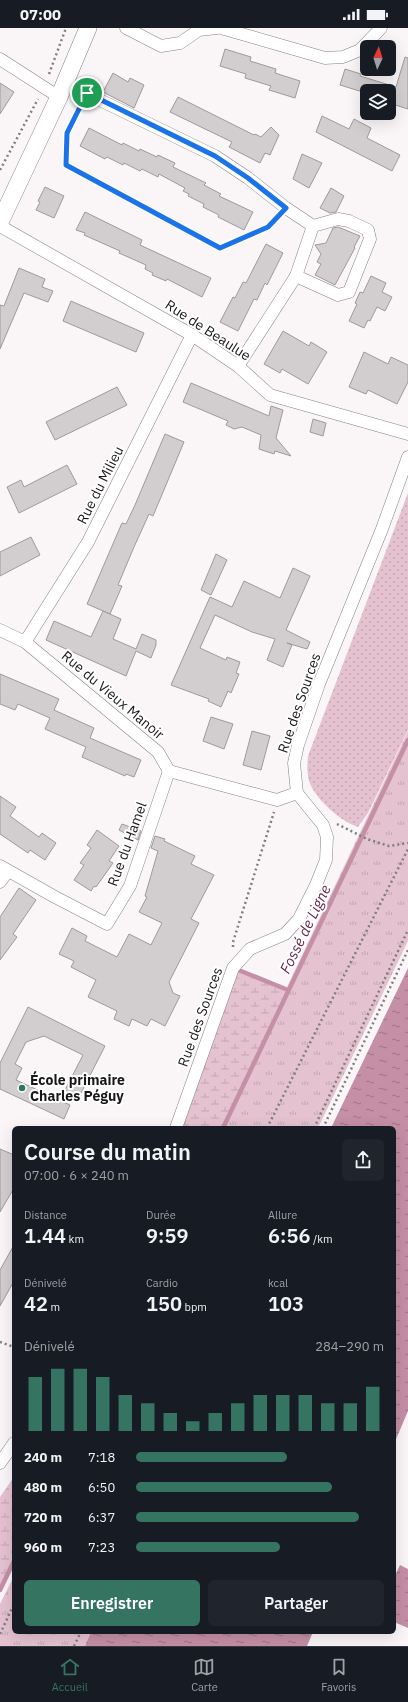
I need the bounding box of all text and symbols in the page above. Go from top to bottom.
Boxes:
text: 07:00 [20,5,61,24]
north arrow [360,40,396,76]
map controls [360,40,396,120]
pin [70,76,104,110]
icon: arrive [76,82,98,104]
button: layers [360,84,396,120]
street label: Rue de Beaulue [162,296,255,365]
street label: Rue du Milieu [73,443,127,527]
street label: Rue du Vieux Manoir [58,647,168,743]
street label: Rue des Sources [274,651,325,755]
street label: Rue du Hamel [103,799,151,889]
water label: Fossé de Ligne [275,881,335,976]
street label: Rue des Sources [174,965,226,1069]
place label: École primaire Charles Péguy [30,1070,125,1105]
marker: École primaire Charles Péguy [17,1083,27,1093]
text: Course du matin [24,1137,191,1166]
button: share [342,1139,384,1181]
text: 07:00 · 6 × 240 m [24,1167,129,1184]
text: Distance [24,1208,67,1222]
text: Durée [146,1208,176,1222]
text: Allure [268,1208,297,1222]
text: 1.44 [24,1222,66,1249]
text: 9:59 [146,1222,188,1249]
text: 6:56 [268,1222,310,1249]
text: km [66,1232,84,1246]
text: /km [310,1232,333,1246]
text: Dénivelé [24,1276,67,1290]
text: Cardio [146,1276,178,1290]
text: kcal [268,1276,288,1290]
text: 42 [24,1290,48,1317]
text: 150 [146,1290,182,1317]
text: 103 [268,1290,304,1317]
text: m [48,1300,60,1314]
text: bpm [182,1300,207,1314]
text: Dénivelé [24,1338,75,1355]
text: 284–290 m [315,1338,384,1355]
text: 240 m [24,1449,62,1466]
text: 7:18 [88,1449,115,1466]
text: 480 m [24,1479,62,1496]
text: 6:50 [88,1479,115,1496]
text: 720 m [24,1509,62,1526]
text: 6:37 [88,1509,115,1526]
text: 960 m [24,1539,62,1556]
text: 7:23 [88,1539,115,1556]
button: Enregistrer [24,1580,200,1626]
button: Partager [208,1580,384,1626]
tab: Accueil [52,1656,88,1694]
tab: Carte [191,1656,218,1694]
tab: Favoris [321,1656,356,1694]

